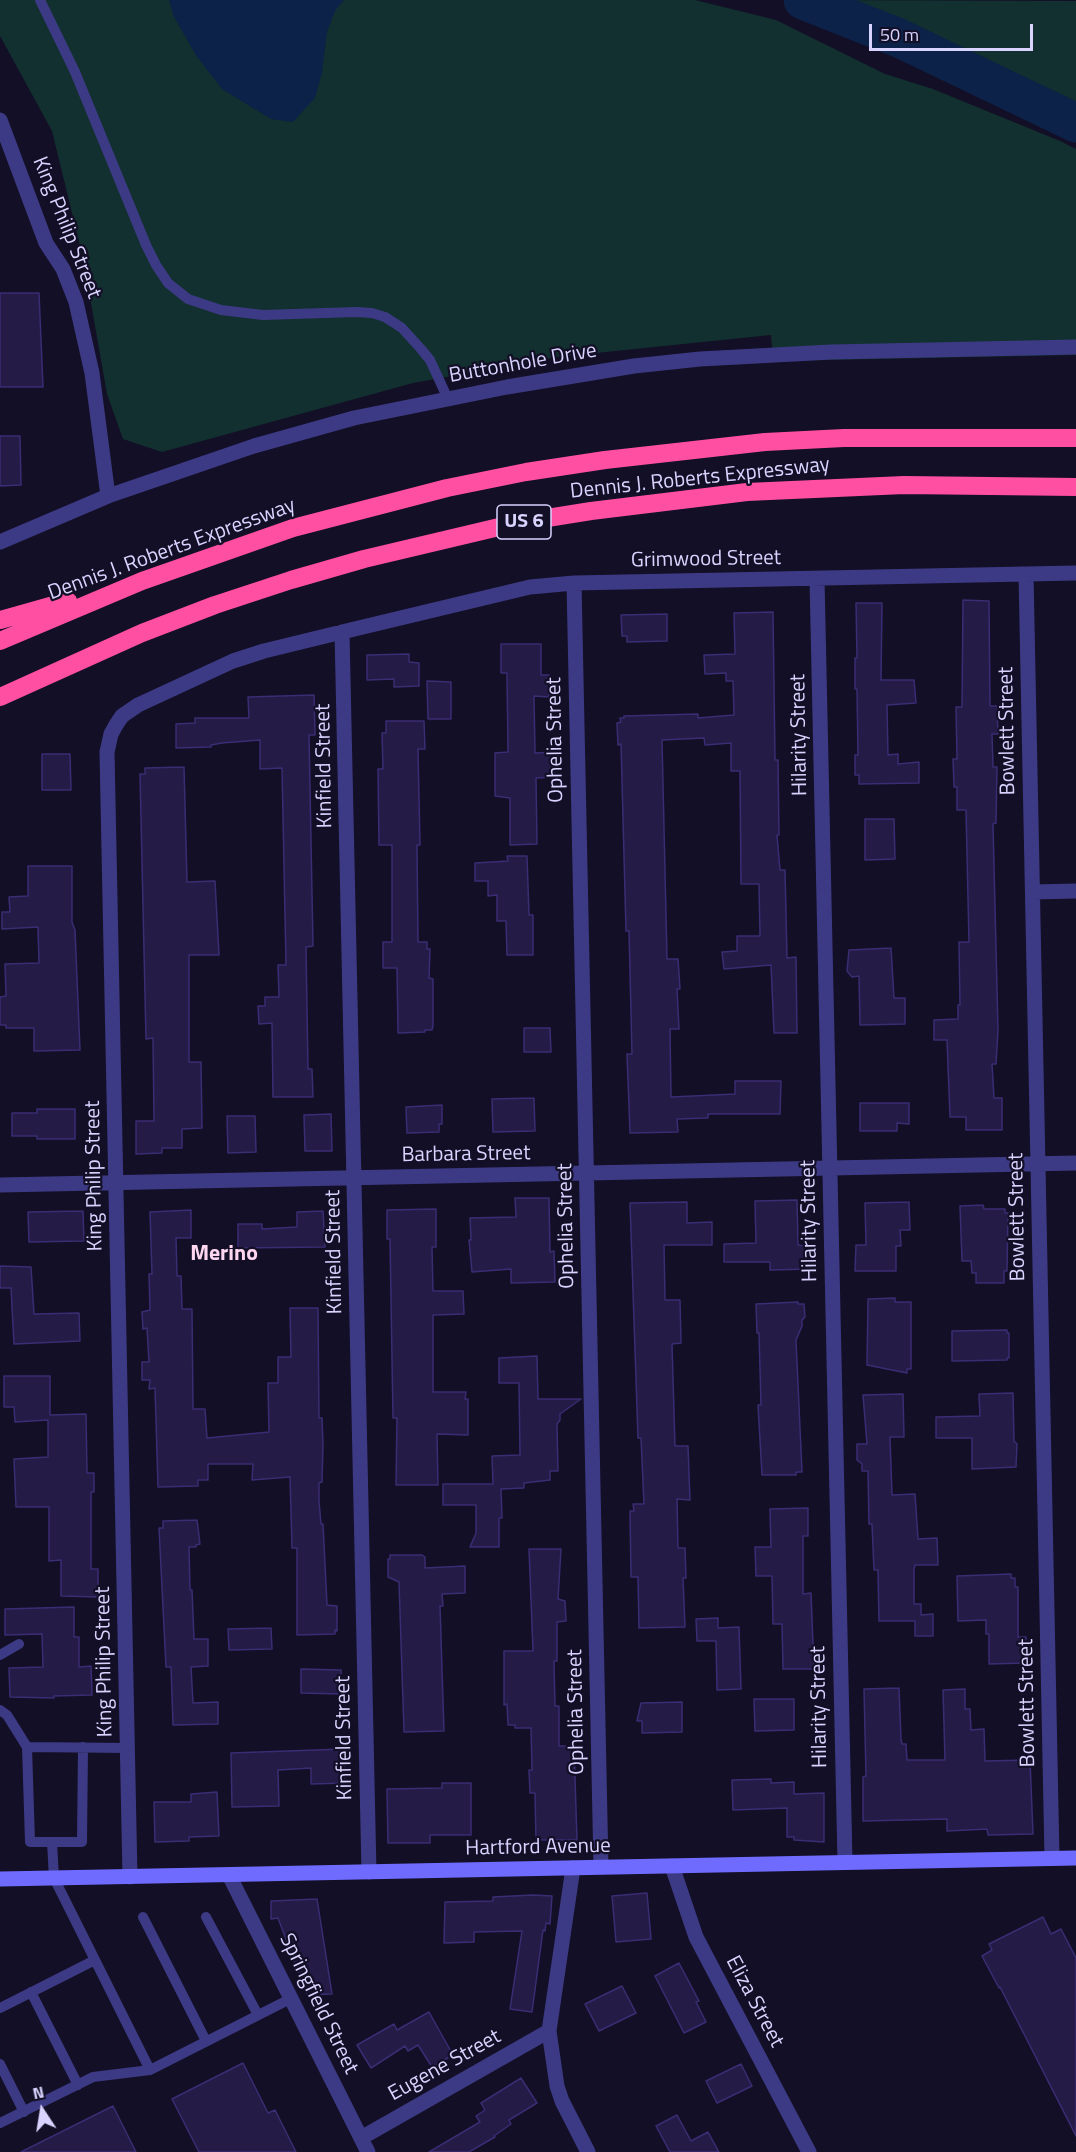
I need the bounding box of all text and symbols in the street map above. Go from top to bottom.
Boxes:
scale bar [872,12,1036,50]
text: 50 m [880,21,919,48]
street label: King Philip Street [26,153,106,303]
street label: Buttonhole Drive [447,339,599,389]
street label: Dennis J. Roberts Expressway [569,453,831,505]
street label: Dennis J. Roberts Expressway [45,493,299,607]
road number: US 6 [497,505,551,539]
street label: Grimwood Street [631,546,781,574]
street label: Bowlett Street [994,666,1022,796]
street label: Hilarity Street [786,674,814,796]
street label: Ophelia Street [542,677,570,803]
street label: Kinfield Street [311,703,339,829]
street label: King Philip Street [81,1100,109,1252]
street label: Barbara Street [401,1141,531,1169]
street label: Bowlett Street [1004,1152,1032,1282]
street label: Hilarity Street [796,1160,824,1282]
street label: Ophelia Street [553,1163,581,1289]
street label: Kinfield Street [321,1189,349,1315]
district label: Merino [190,1242,258,1268]
street label: King Philip Street [91,1586,119,1738]
street label: Bowlett Street [1014,1638,1042,1768]
street label: Hilarity Street [806,1646,834,1768]
street label: Ophelia Street [563,1649,591,1775]
street label: Kinfield Street [331,1675,359,1801]
street label: Hartford Avenue [465,1834,611,1862]
street label: Springfield Street [273,1930,363,2078]
street label: Eliza Street [719,1952,789,2052]
street label: Eugene Street [384,2025,506,2107]
north arrow [12,2080,72,2140]
text: N [30,2080,46,2105]

